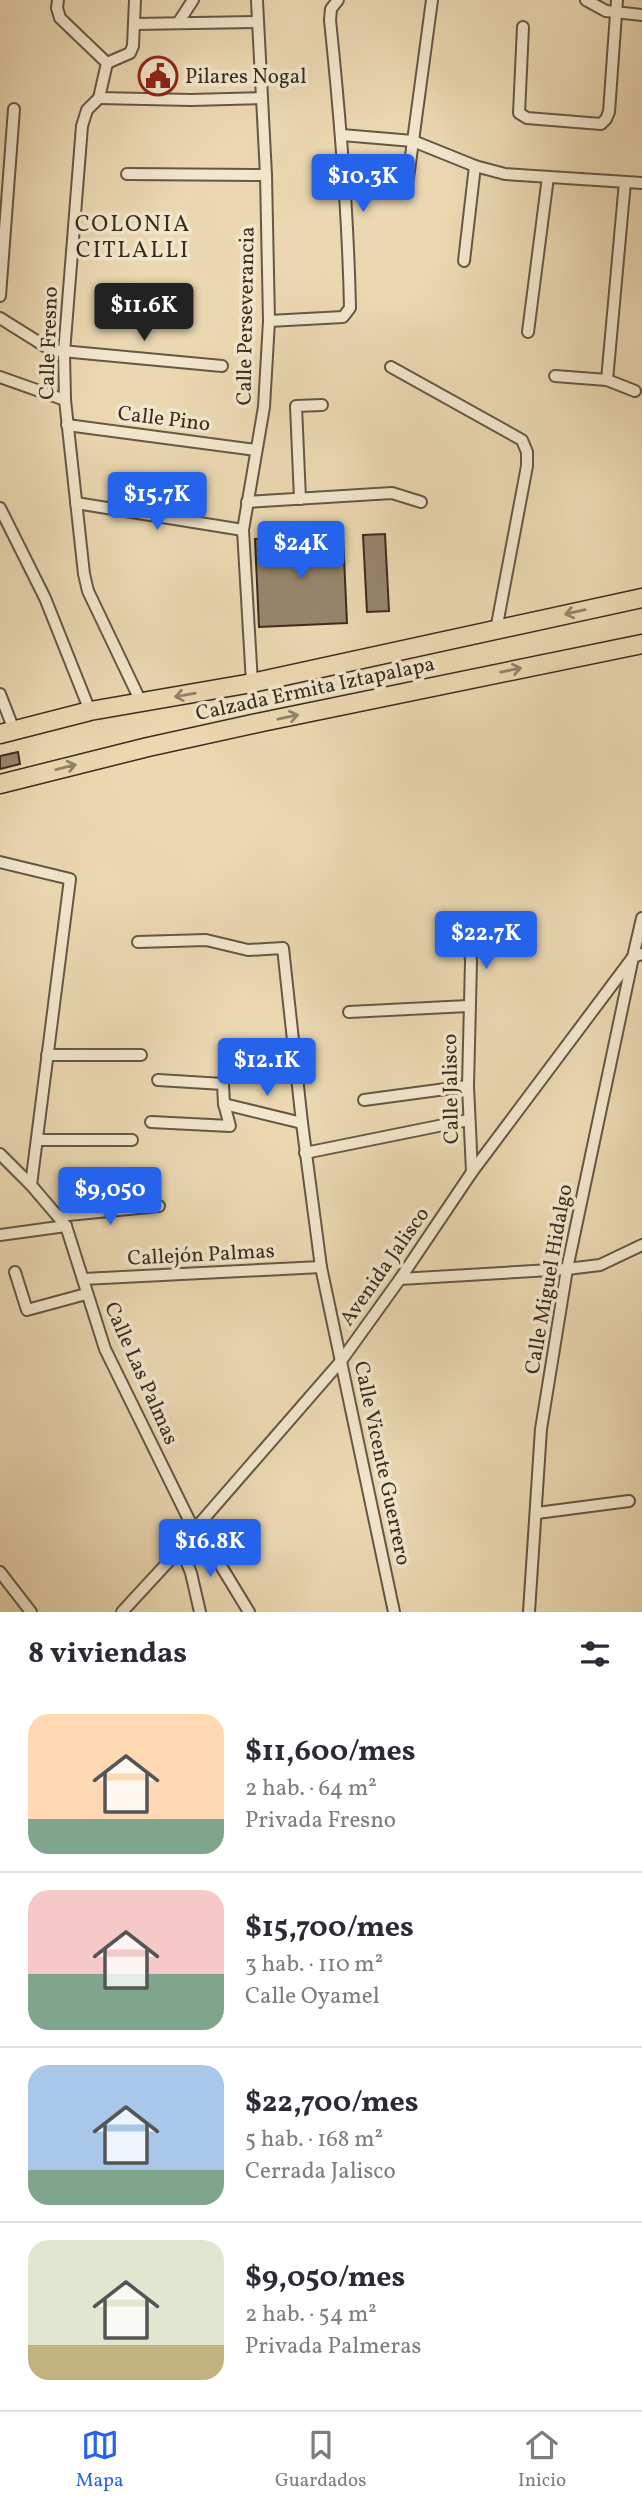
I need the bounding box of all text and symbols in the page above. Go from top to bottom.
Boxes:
public building icon: Pilares Nogal [137,55,179,97]
place label: Pilares Nogal [185,63,306,92]
pin: $10.3K [306,154,420,214]
text: $10.3K [328,161,398,193]
district label: COLONIA CITLALLI [75,209,191,267]
street label: Calle Perseverancia [230,226,263,406]
pin: $11.6K [87,284,201,343]
street label: Calle Fresno [33,286,66,400]
text: $11.6K [110,290,178,322]
street label: Calle Pino [116,399,212,440]
pin: $15.7K [100,472,214,532]
text: $15.7K [124,479,190,511]
pin: $24K [260,522,342,581]
text: $24K [273,528,329,560]
one-way arrow [564,606,587,620]
street label: Calzada Ermita Iztapalapa [193,650,438,729]
one-way arrow [499,663,522,677]
one-way arrow [174,689,197,702]
one-way arrow [276,709,299,723]
one-way arrow [54,760,77,773]
pin: $22.7K [429,912,543,971]
text: $22.7K [451,918,521,950]
street label: Calle Jalisco [436,1034,467,1144]
pin: $12.1K [210,1038,324,1098]
text: $12.1K [234,1045,300,1077]
pin: $9,050 [53,1168,167,1227]
text: $9,050 [74,1174,146,1206]
street label: Calle Miguel Hidalgo [518,1182,580,1377]
street label: Avenida Jalisco [333,1202,437,1332]
street label: Callejón Palmas [127,1237,275,1274]
street label: Calle Las Palmas [96,1298,185,1450]
street label: Calle Vicente Guerrero [346,1359,417,1568]
pin: $16.8K [153,1520,267,1579]
text: $16.8K [175,1526,245,1558]
text: 8 viviendas [28,1633,187,1675]
icon: filters [576,1635,614,1673]
text: $11,600/mes [245,1731,416,1773]
icon: home [84,1742,168,1826]
text: 2 hab. · 64 m² [245,1773,377,1805]
text: Privada Fresno [245,1805,396,1837]
text: $15,700/mes [245,1907,414,1949]
icon: home [84,1918,168,2002]
text: 3 hab. · 110 m² [245,1949,383,1981]
text: Calle Oyamel [245,1981,380,2013]
text: $22,700/mes [245,2082,419,2124]
icon: home [84,2093,168,2177]
text: 5 hab. · 168 m² [245,2124,383,2156]
text: Cerrada Jalisco [245,2156,396,2188]
text: $9,050/mes [245,2257,405,2299]
icon: home [84,2268,168,2352]
text: 2 hab. · 54 m² [245,2299,377,2331]
text: Privada Palmeras [245,2331,421,2363]
tab: Mapa [76,2426,123,2494]
tab: Guardados [275,2426,366,2494]
tab: Inicio [518,2426,566,2494]

